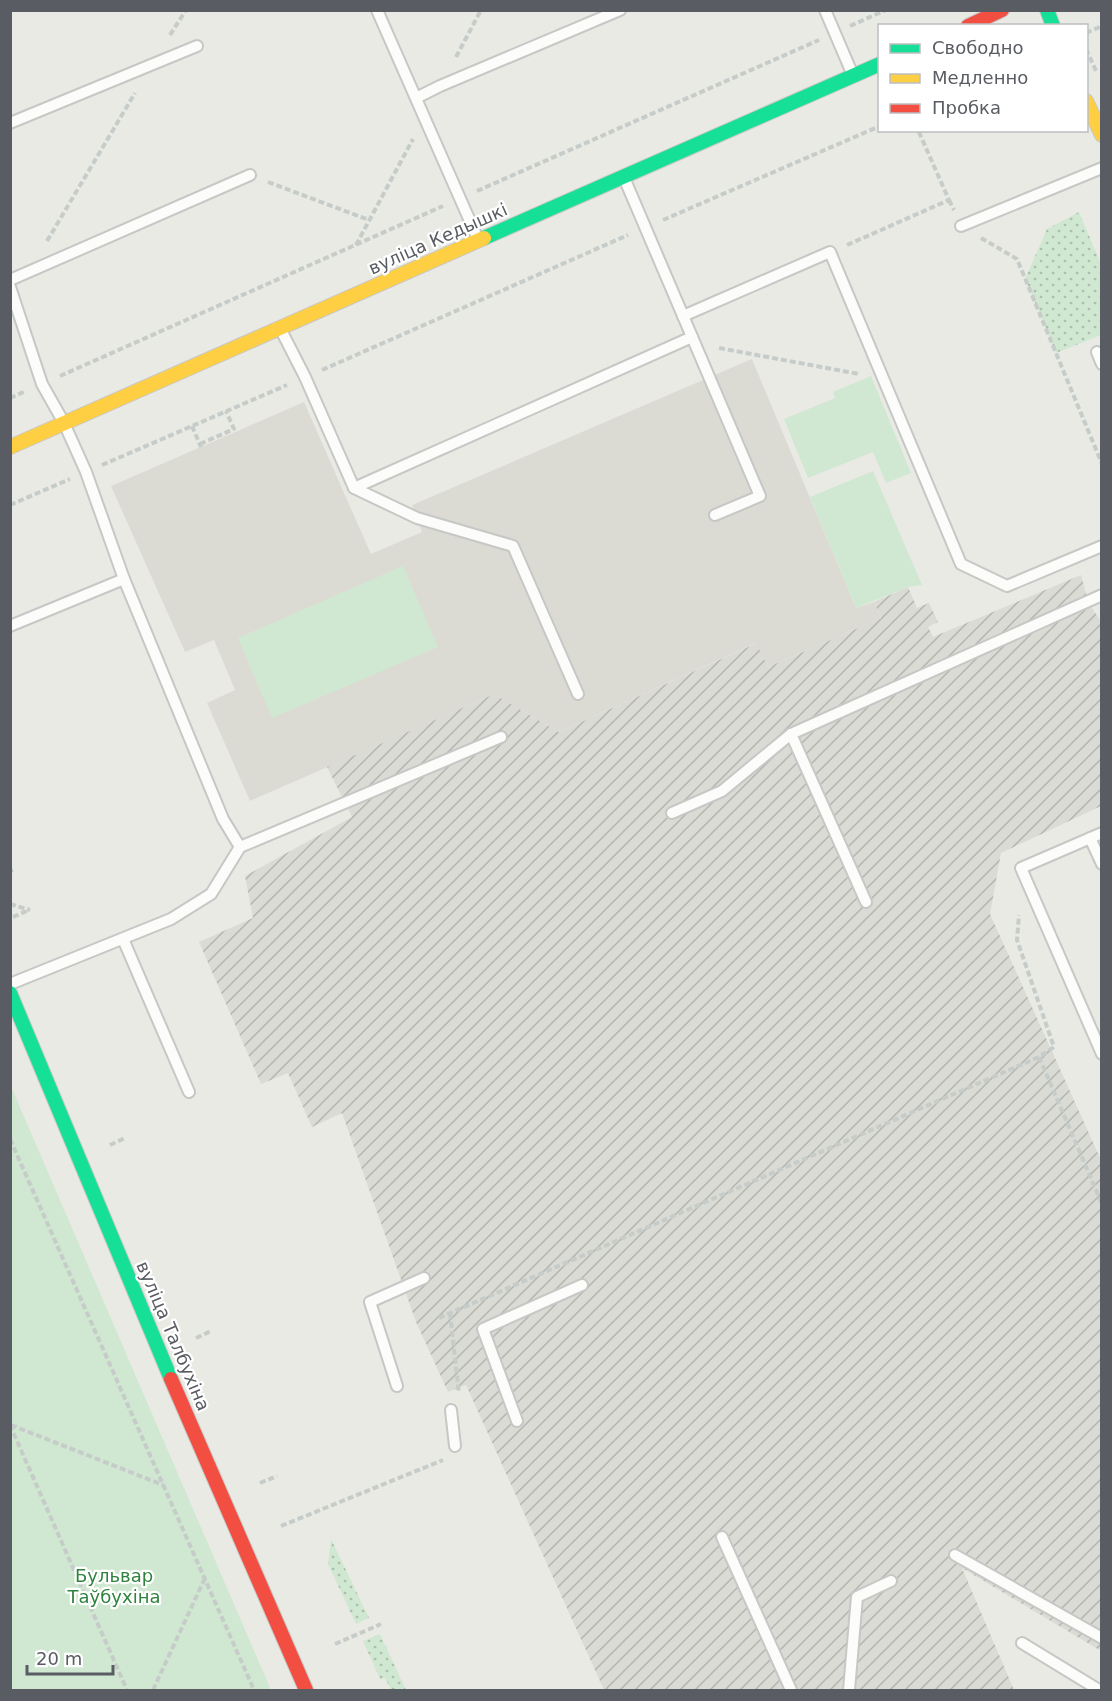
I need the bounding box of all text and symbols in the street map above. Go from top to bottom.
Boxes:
legend [878,24,1088,132]
text: Свободно [932,37,1024,58]
text: Медленно [932,67,1028,88]
text: Пробка [932,97,1001,118]
street label: вуліца Кедышкі [365,199,510,279]
street label: вуліца Талбухіна [132,1258,214,1414]
park label: Бульвар Таўбухіна [67,1565,160,1607]
scale bar [27,1638,112,1676]
text: 20 m [36,1648,82,1669]

